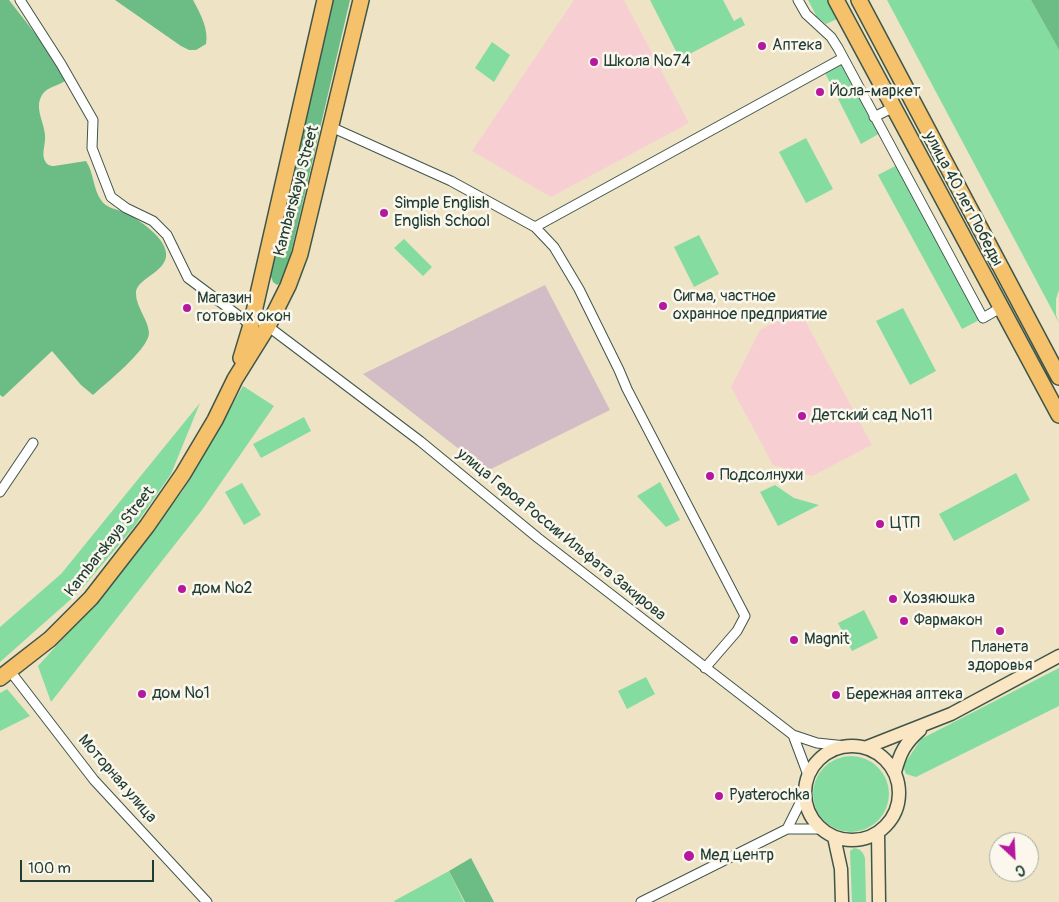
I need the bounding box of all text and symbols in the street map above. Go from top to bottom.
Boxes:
place label: Аптека [772,36,822,56]
marker: Аптека [756,40,768,52]
place label: Школа №74 [604,52,690,72]
marker: Школа №74 [588,56,600,68]
place label: Йола-маркет [830,82,921,102]
marker: Йола-маркет [814,86,826,98]
street label: Kambarskaya Street [270,123,324,259]
street label: улица 40 лет Победы [919,128,1007,270]
place label: Simple English English School [394,194,490,232]
marker: Simple English English School [378,207,390,219]
place label: Сигма, частное охранное предприятие [673,287,827,325]
place label: Магазин готовых окон [197,289,291,327]
marker: Сигма, частное охранное предприятие [657,300,669,312]
marker: Магазин готовых окон [181,302,193,314]
place label: Детский сад №11 [812,406,933,426]
marker: Детский сад №11 [796,410,808,422]
street label: улица Героя России Ильфата Закирова [453,445,669,625]
place label: Подсолнухи [720,466,803,486]
marker: Подсолнухи [704,470,716,482]
street label: Kambarskaya Street [61,483,159,601]
place label: ЦТП [890,514,920,534]
marker: ЦТП [874,518,886,530]
place label: дом №2 [192,579,253,599]
marker: дом №2 [176,583,188,595]
place label: Хозяюшка [903,589,975,609]
marker: Хозяюшка [887,593,899,605]
place label: Фармакон [914,611,983,631]
marker: Фармакон [898,615,910,627]
marker: Планета здоровья [994,625,1006,637]
place label: Magnit [804,630,849,650]
marker: Magnit [788,634,800,646]
place label: Планета здоровья [968,638,1032,676]
place label: дом №1 [152,684,210,704]
place label: Бережная аптека [846,685,963,705]
marker: дом №1 [136,688,148,700]
marker: Бережная аптека [830,689,842,701]
street label: Моторная улица [73,731,161,827]
place label: Pyaterochka [729,786,810,806]
marker: Pyaterochka [713,790,725,802]
north arrow [989,832,1039,882]
place label: Мед центр [700,846,774,866]
marker: Мед центр [682,849,696,863]
scale bar [22,850,156,882]
text: 100 m [28,859,71,878]
text: С [1013,861,1028,880]

